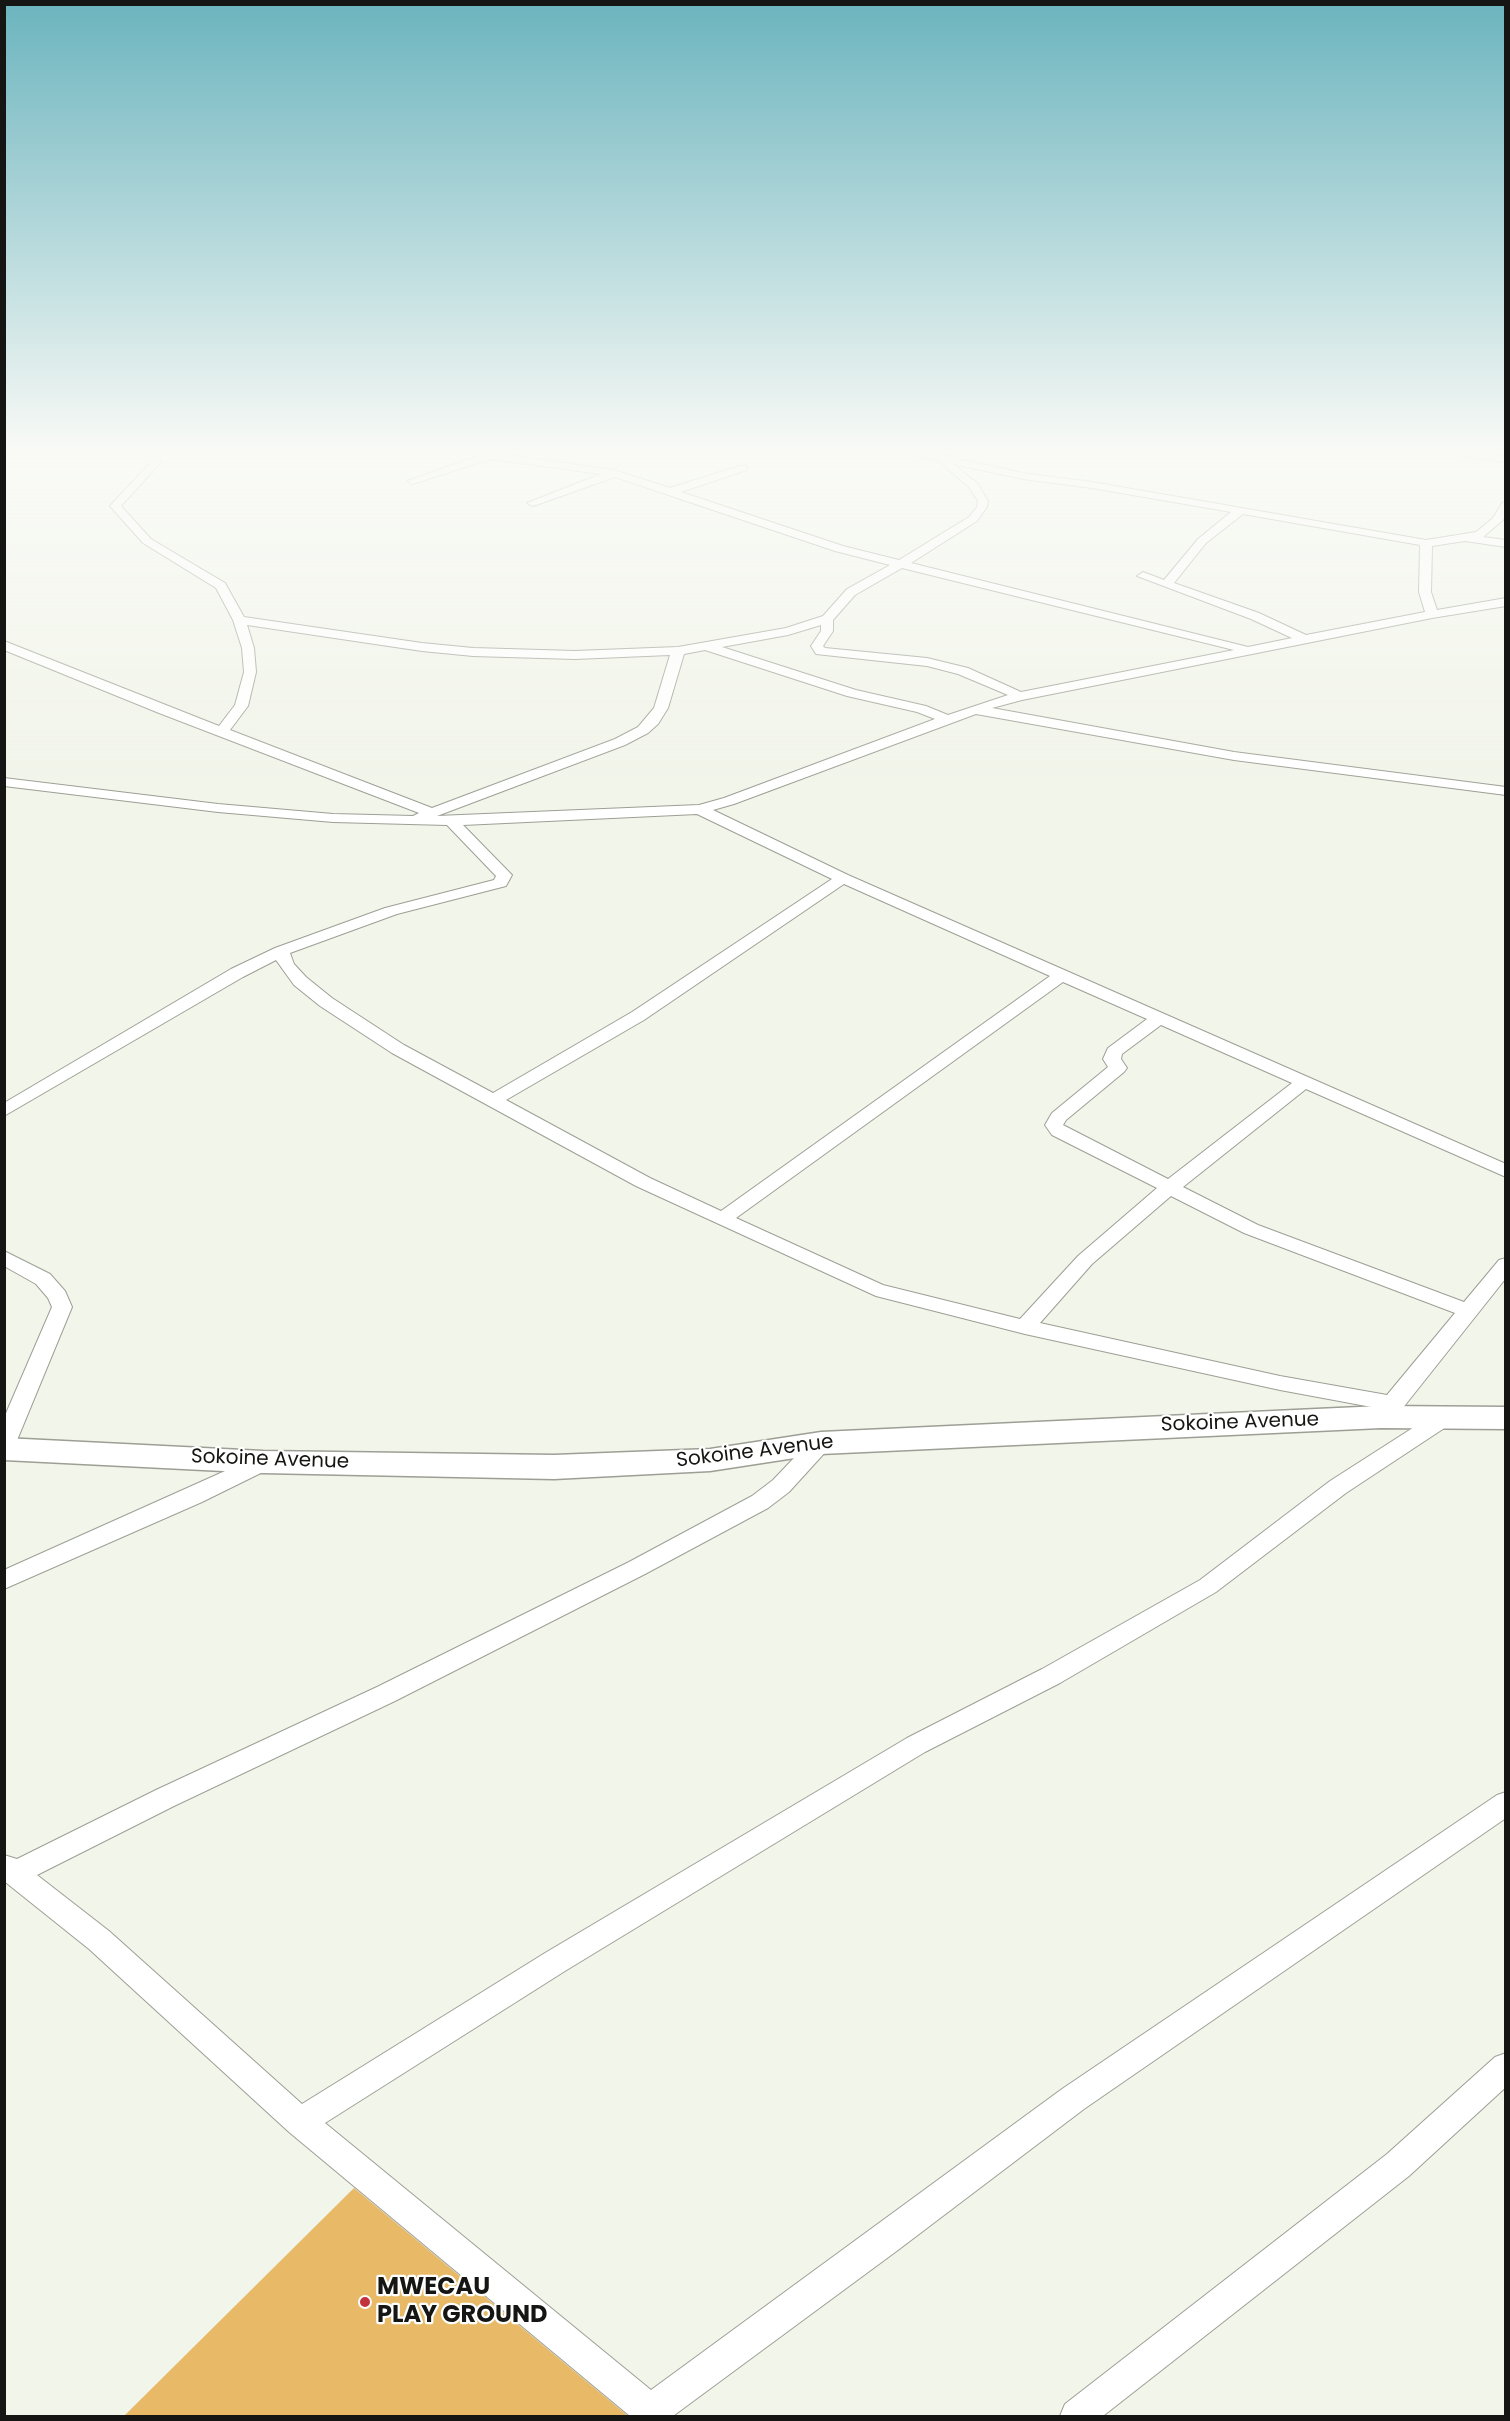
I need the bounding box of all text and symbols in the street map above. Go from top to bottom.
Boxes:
street label: Sokoine Avenue [1161,1408,1319,1438]
street label: Sokoine Avenue [675,1430,835,1474]
street label: Sokoine Avenue [191,1445,349,1475]
place label: MWECAU PLAY GROUND [377,2274,548,2330]
marker: MWECAU PLAY GROUND [358,2295,372,2309]

